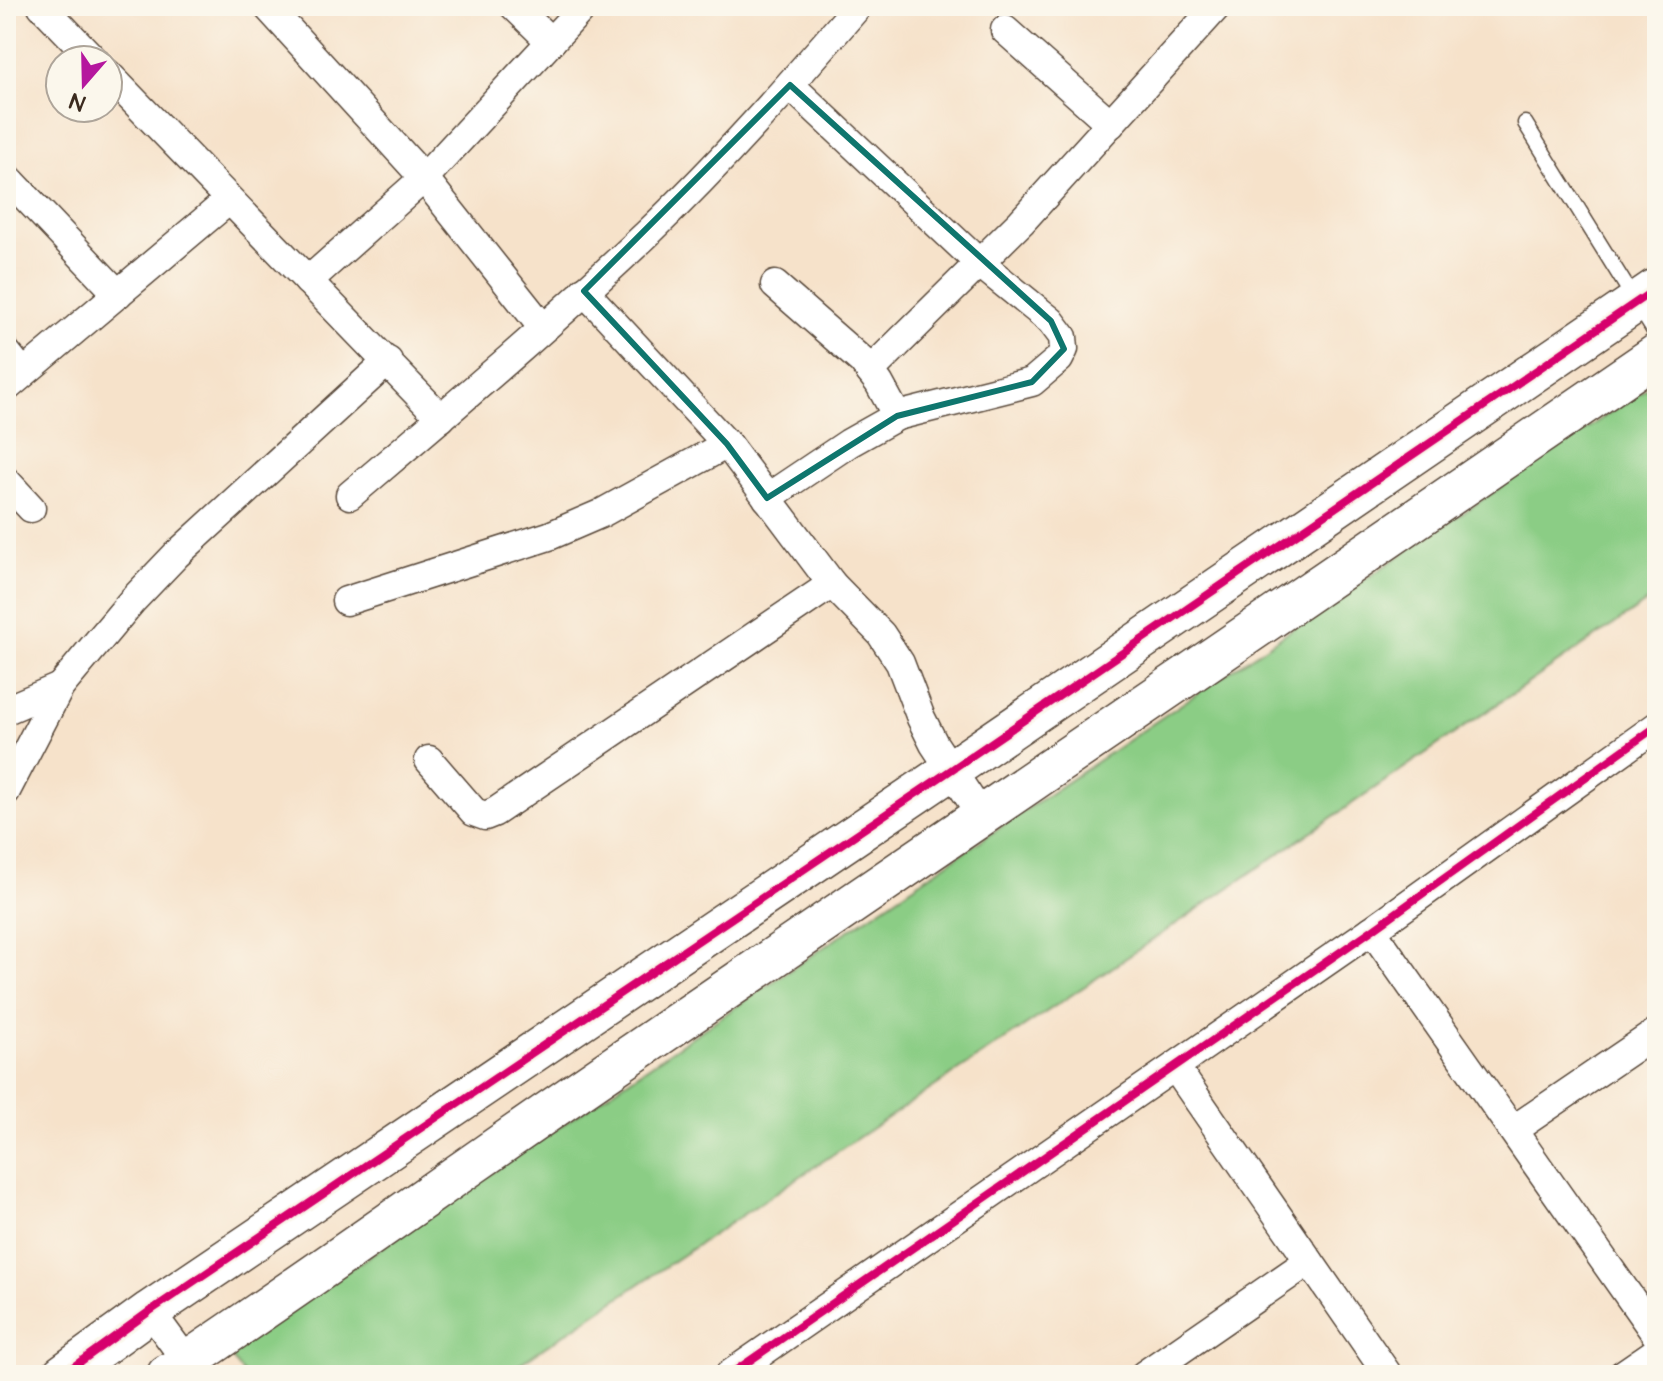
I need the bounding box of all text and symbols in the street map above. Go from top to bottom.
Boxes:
north arrow [44,44,124,124]
text: N [66,84,89,118]

